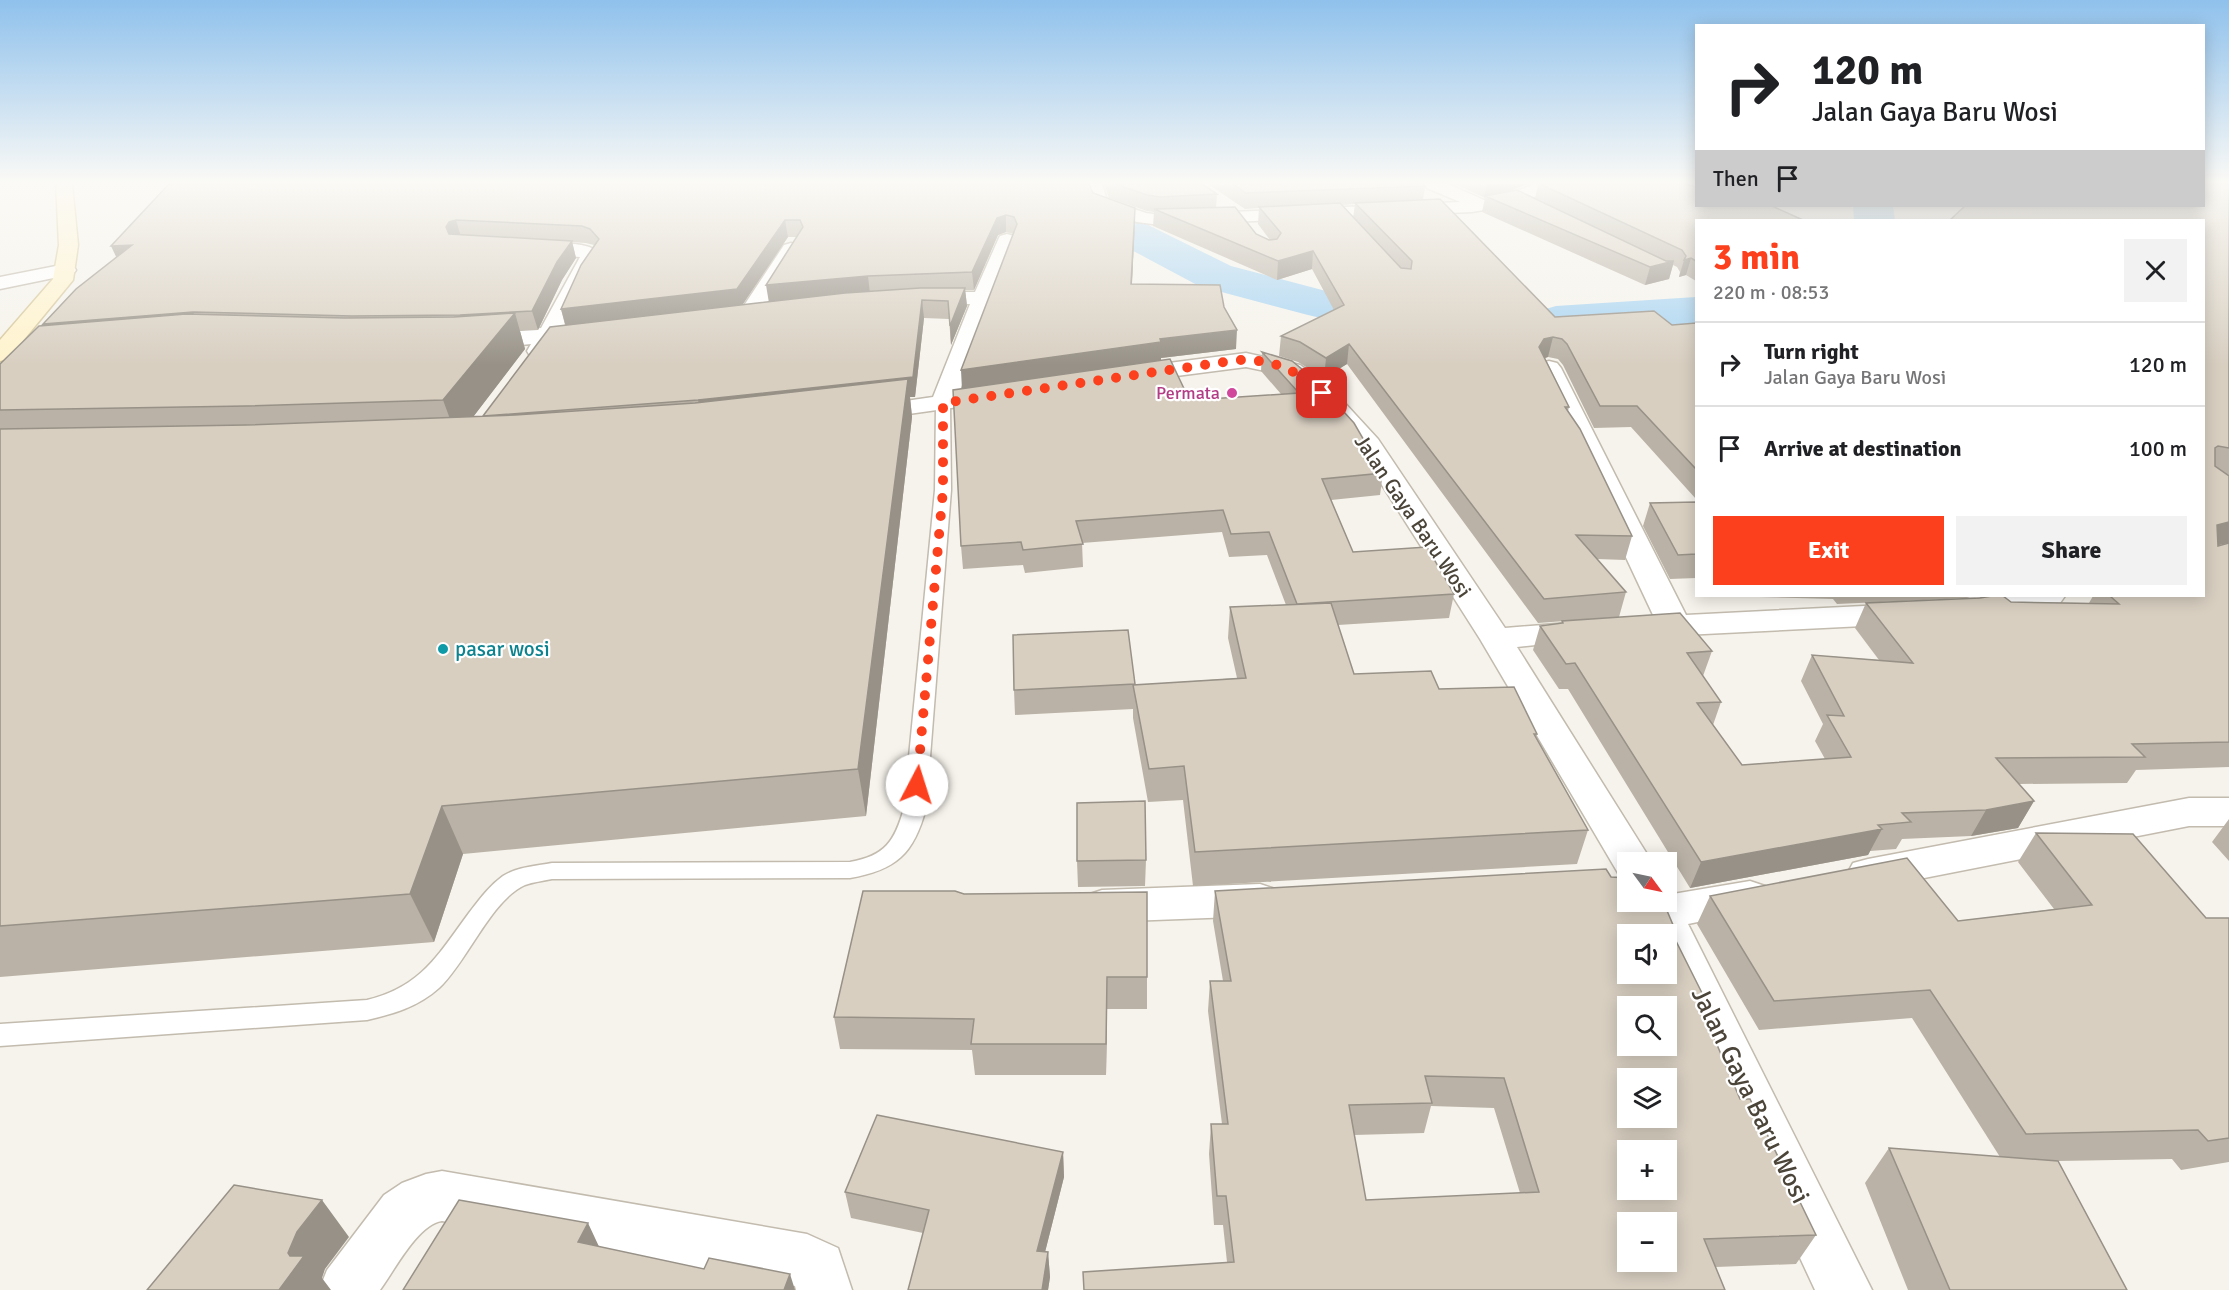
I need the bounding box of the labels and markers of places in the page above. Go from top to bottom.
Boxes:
pin [1296,367,1347,418]
place label: Permata [1156,382,1220,404]
marker: Permata [1225,386,1239,400]
place label: pasar wosi [455,636,550,662]
marker: pasar wosi [436,642,450,656]

